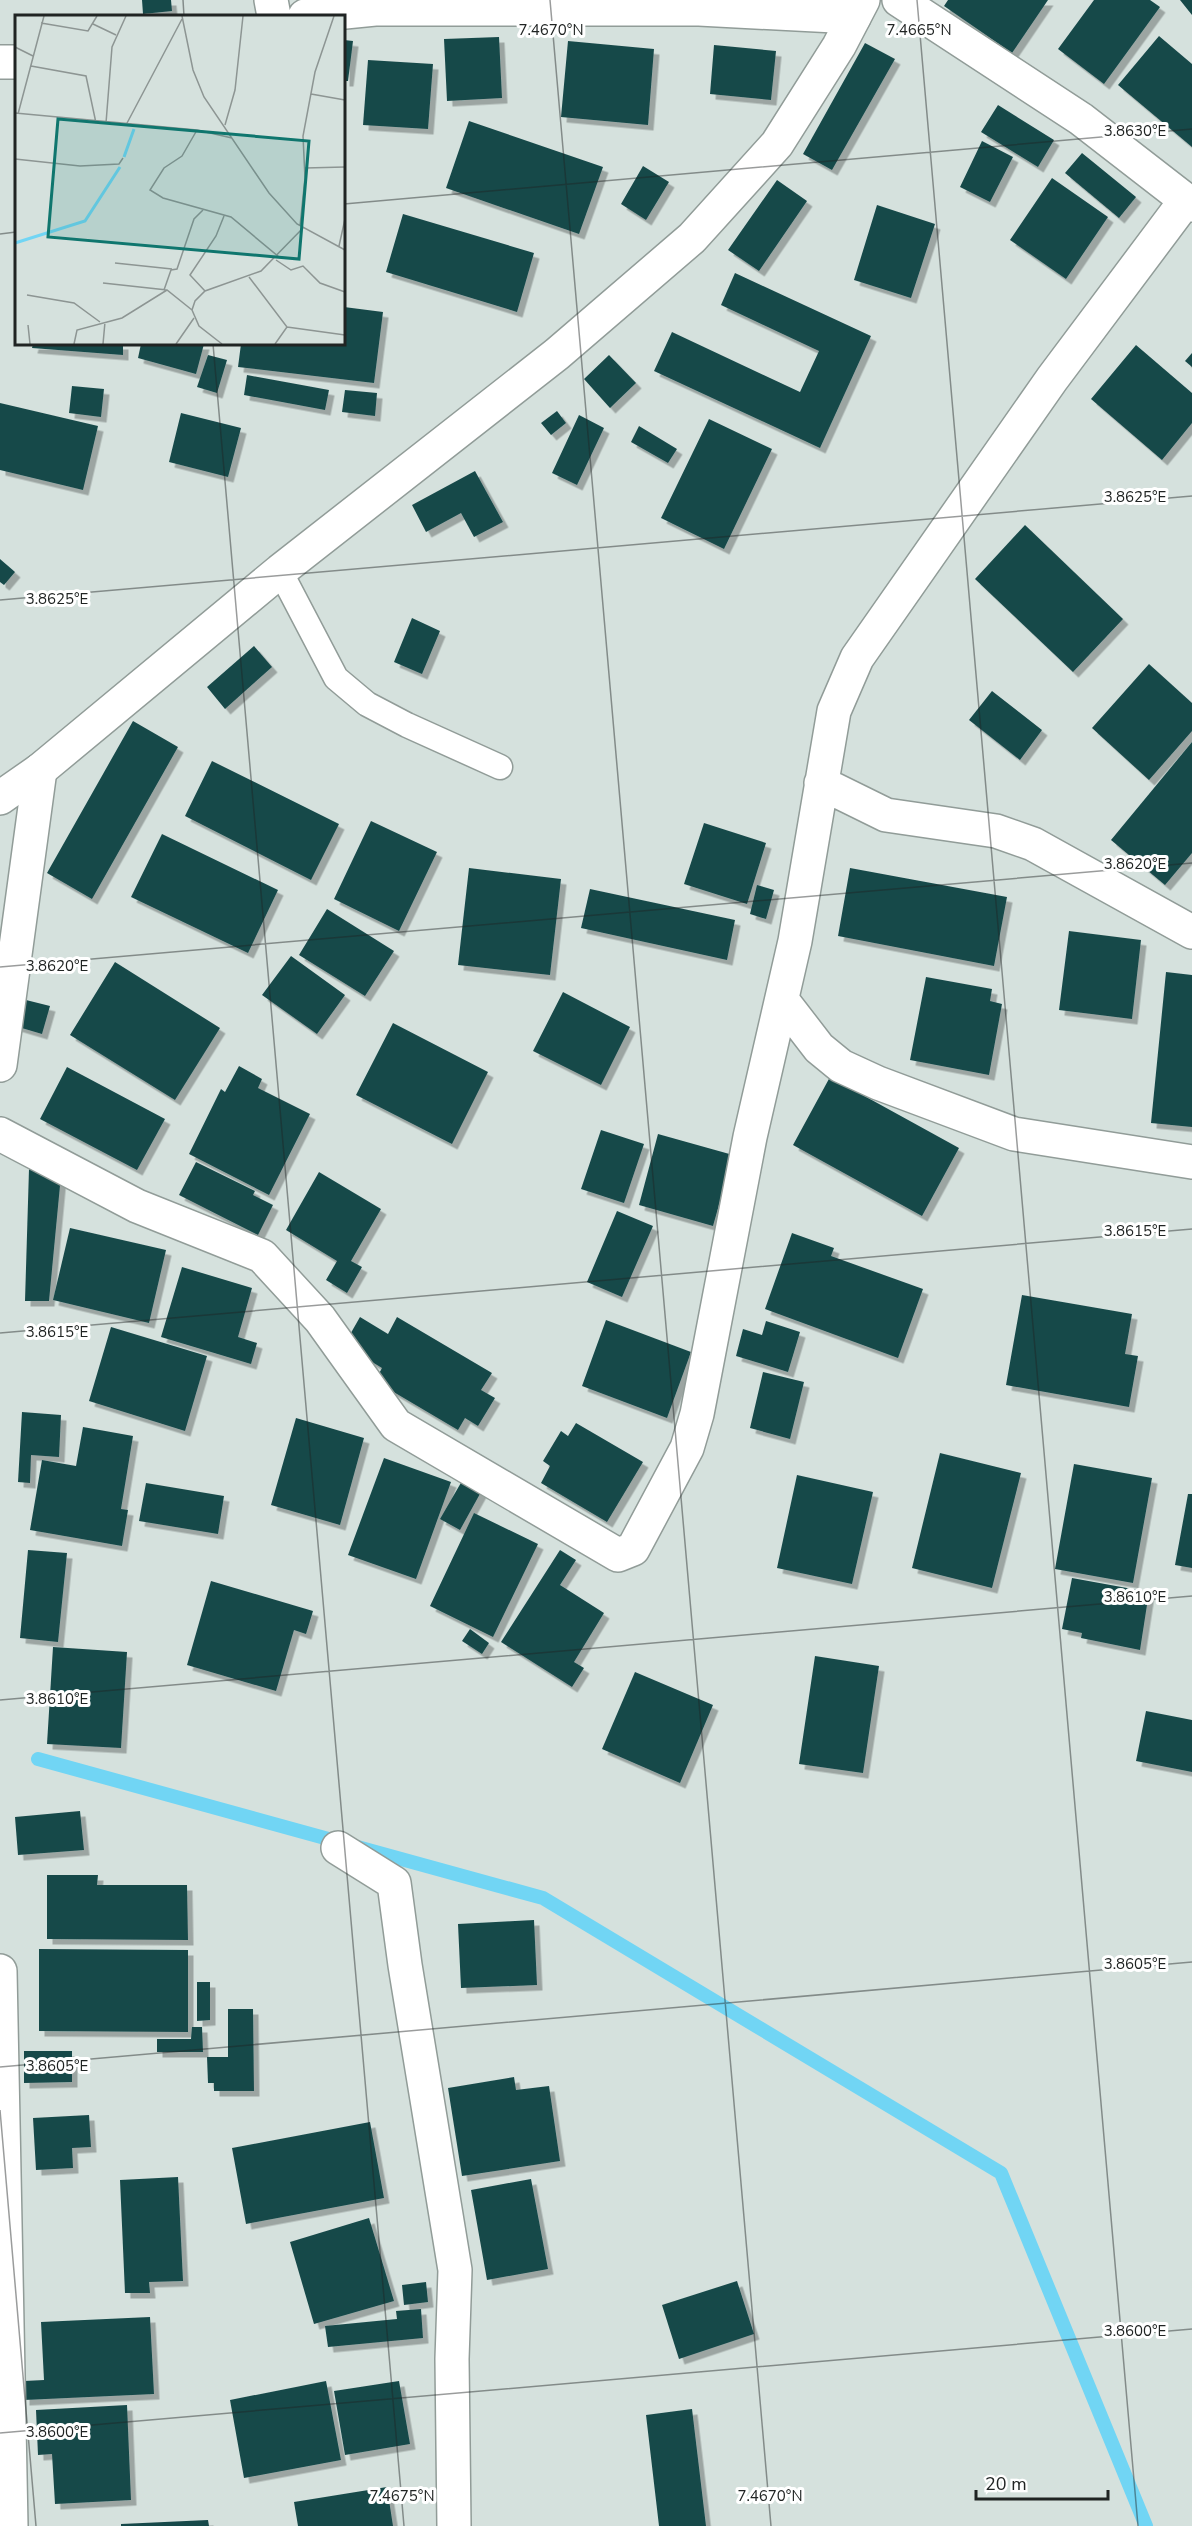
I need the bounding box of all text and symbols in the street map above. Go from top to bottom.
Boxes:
inset map [15,15,345,345]
text: 7.4670°N [518,20,584,40]
text: 7.4665°N [886,20,952,40]
text: 3.8630°E [1104,121,1166,141]
text: 3.8625°E [1104,487,1166,507]
text: 3.8625°E [26,589,88,609]
text: 3.8620°E [1104,854,1166,874]
text: 3.8620°E [26,956,88,976]
text: 3.8615°E [1104,1221,1166,1241]
text: 3.8615°E [26,1322,88,1342]
text: 3.8610°E [1104,1587,1166,1607]
text: 3.8610°E [26,1689,88,1709]
text: 3.8605°E [1104,1954,1166,1974]
text: 3.8605°E [26,2056,88,2076]
text: 3.8600°E [1104,2321,1166,2341]
text: 3.8600°E [26,2422,88,2442]
scale bar [976,2463,1108,2501]
text: 20 m [985,2472,1027,2496]
text: 7.4675°N [369,2486,435,2506]
text: 7.4670°N [737,2486,803,2506]

